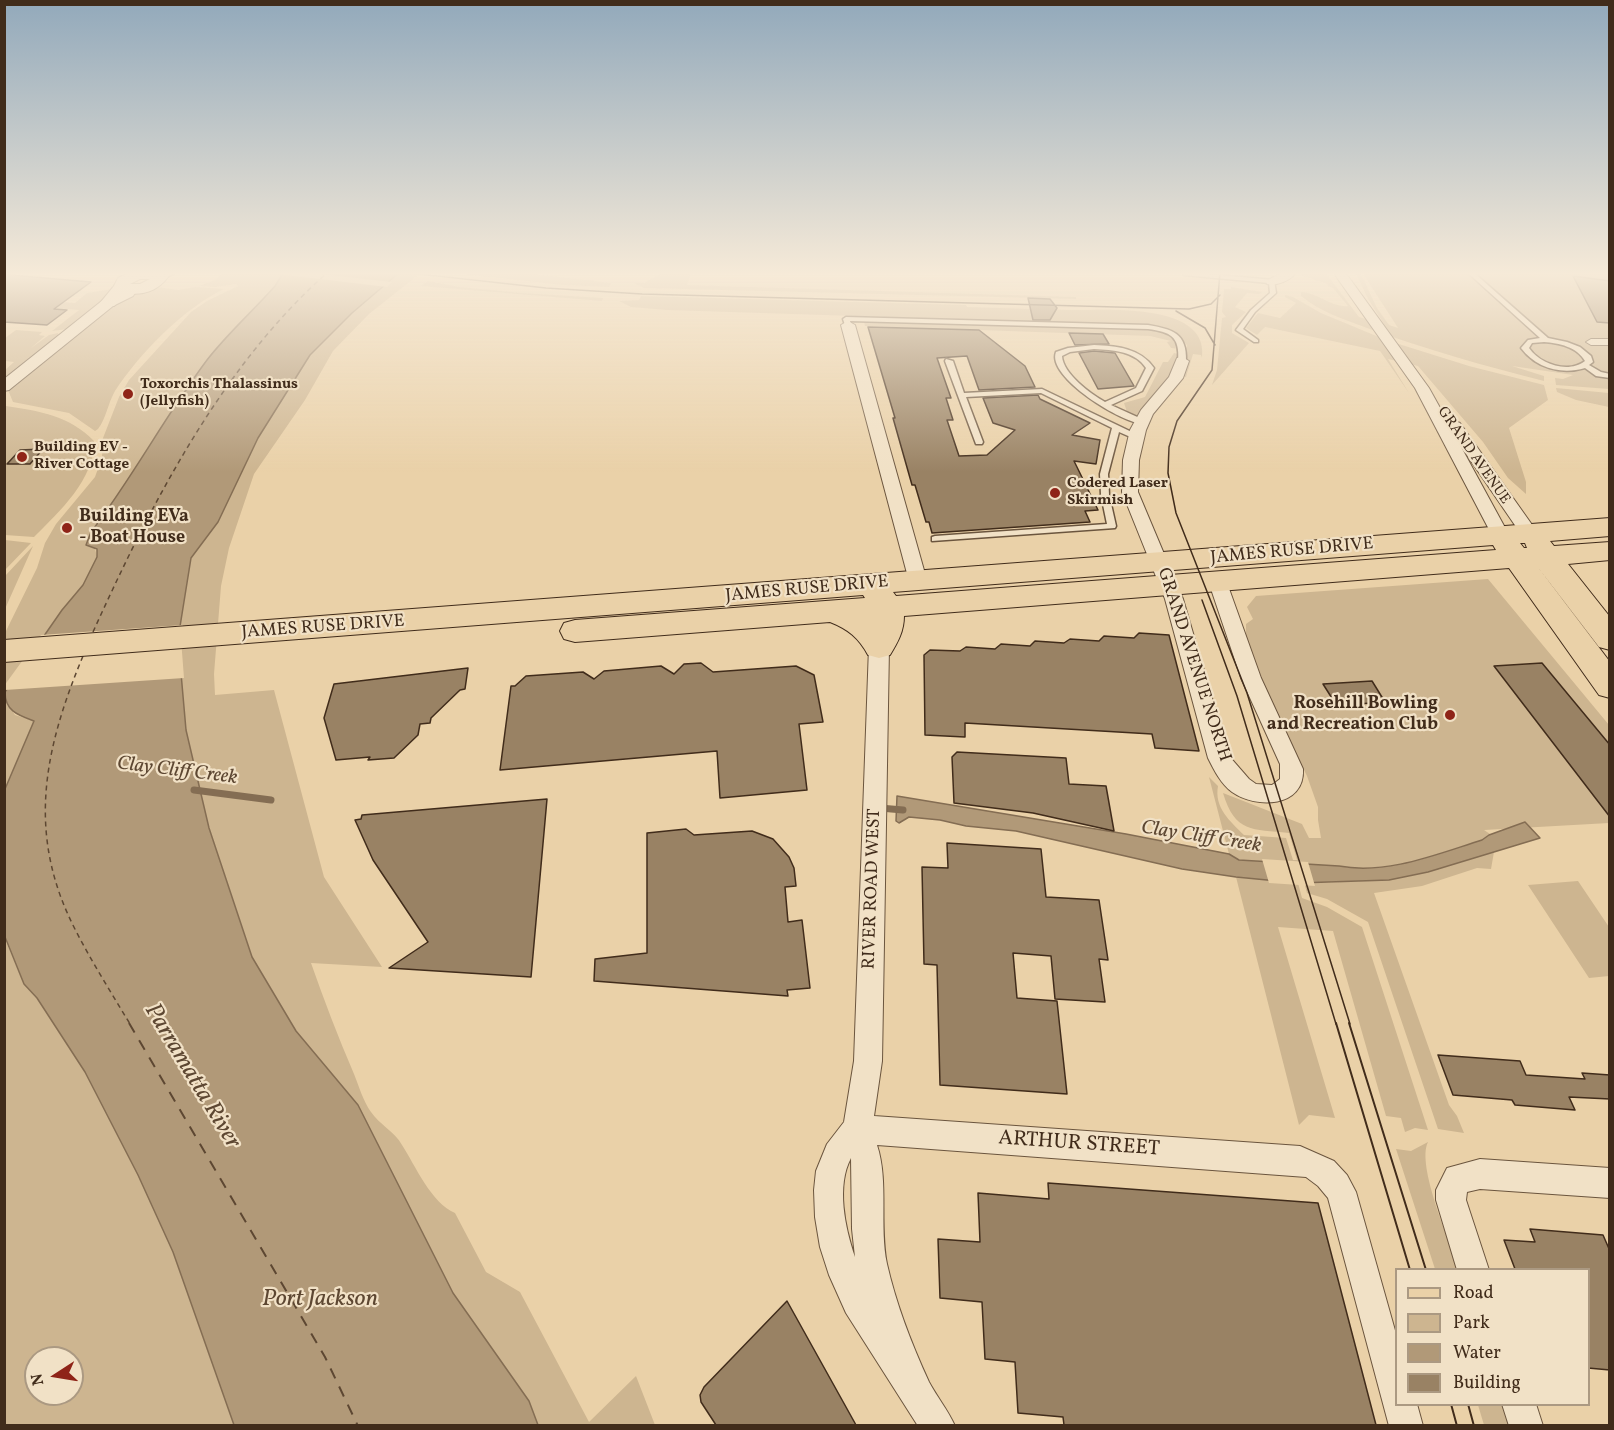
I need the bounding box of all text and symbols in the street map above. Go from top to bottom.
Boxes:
place label: Toxorchis Thalassinus (Jellyfish) [140,376,298,411]
marker: Toxorchis Thalassinus (Jellyfish) [121,387,135,401]
street label: GRAND AVENUE [1433,404,1513,508]
place label: Building EV - River Cottage [34,439,129,474]
marker: Building EV - River Cottage [15,450,29,464]
place label: Codered Laser Skirmish [1067,475,1168,510]
marker: Codered Laser Skirmish [1048,486,1062,500]
place label: Building EVa - Boat House [79,507,189,550]
marker: Building EVa - Boat House [60,521,74,535]
street label: JAMES RUSE DRIVE [1210,534,1374,570]
street label: GRAND AVENUE NORTH [1151,565,1235,765]
street label: JAMES RUSE DRIVE [725,572,889,608]
street label: JAMES RUSE DRIVE [241,612,405,644]
place label: Rosehill Bowling and Recreation Club [1267,694,1438,736]
marker: Rosehill Bowling and Recreation Club [1443,708,1457,722]
water label: Clay Cliff Creek [115,753,239,791]
street label: RIVER ROAD WEST [859,808,887,970]
water label: Clay Cliff Creek [1139,817,1263,859]
water label: Parramatta River [136,999,246,1155]
street label: ARTHUR STREET [997,1127,1161,1163]
legend [1395,1268,1590,1406]
text: Road [1453,1281,1494,1306]
water label: Port Jackson [262,1287,378,1315]
text: Park [1453,1311,1490,1336]
text: Water [1453,1341,1501,1366]
north arrow [24,1346,84,1406]
text: N [26,1371,50,1387]
text: Building [1453,1371,1521,1396]

